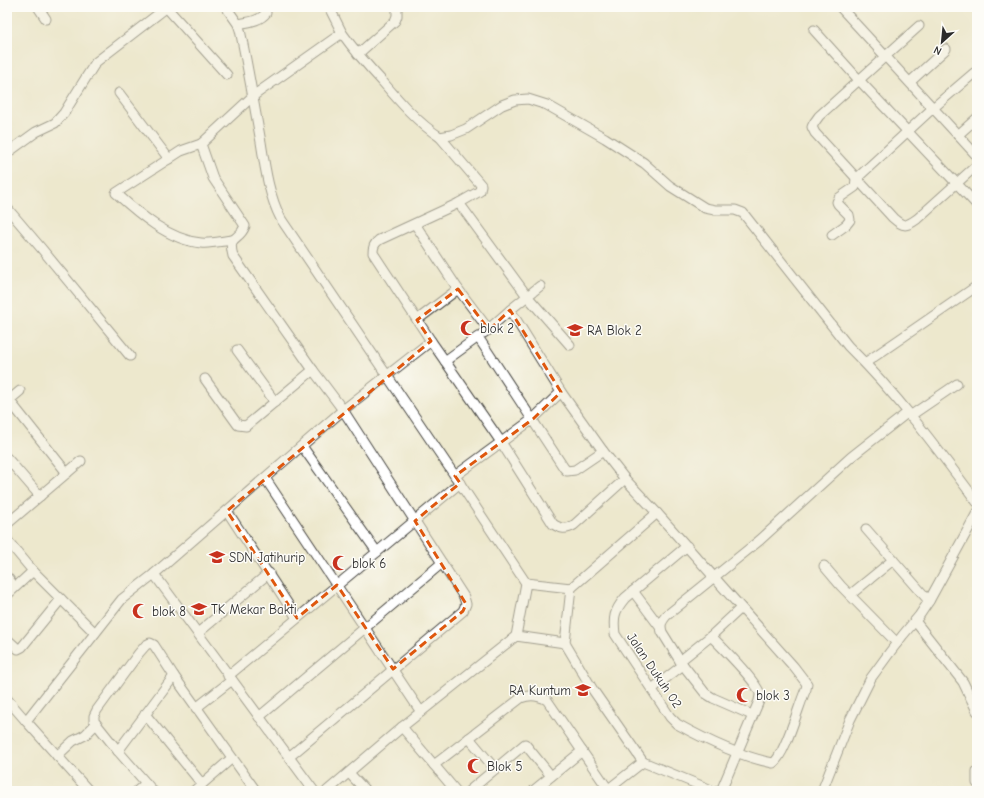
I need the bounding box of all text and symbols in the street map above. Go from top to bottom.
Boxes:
north arrow [922,22,962,62]
text: N [932,43,944,58]
mosque icon: blok 2 [459,319,477,337]
place label: blok 2 [480,321,514,336]
school or university icon: RA Blok 2 [566,321,584,339]
place label: RA Blok 2 [587,323,642,338]
school or university icon: SDN Jatihurip [208,548,226,566]
place label: SDN Jatihurip [229,550,305,565]
mosque icon: blok 6 [331,554,349,572]
place label: blok 6 [352,556,386,571]
school or university icon: TK Mekar Bakti [190,600,208,618]
mosque icon: blok 8 [131,602,149,620]
place label: TK Mekar Bakti [211,602,297,617]
place label: blok 8 [152,604,186,619]
street label: Jalan Dukuh 02 [624,630,685,711]
school or university icon: RA Kuntum [574,681,592,699]
place label: RA Kuntum [509,683,571,698]
mosque icon: blok 3 [735,686,753,704]
place label: blok 3 [756,688,790,703]
mosque icon: Blok 5 [466,757,484,775]
place label: Blok 5 [487,759,522,774]

